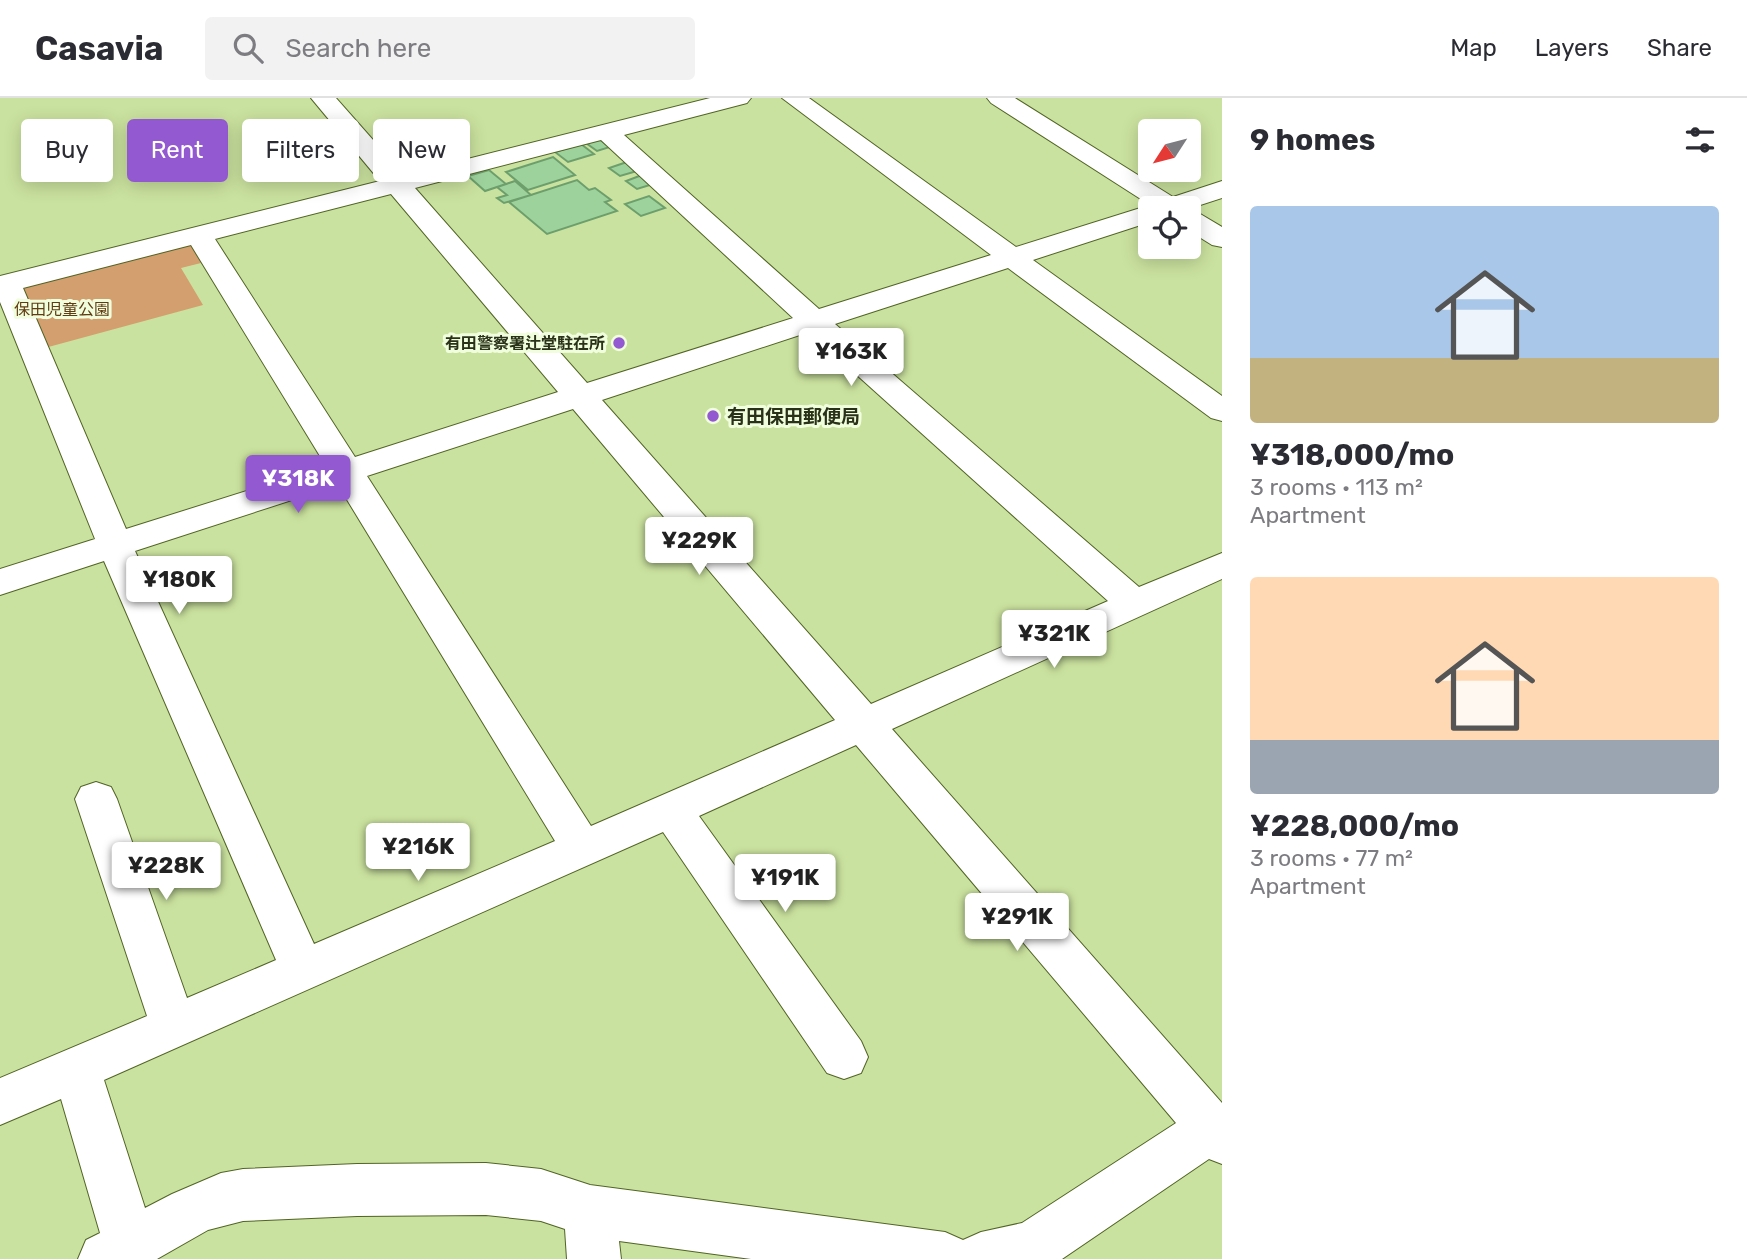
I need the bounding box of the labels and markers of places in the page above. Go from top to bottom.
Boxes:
pin: ¥163K [802,328,900,388]
place label: 有田警察署辻堂駐在所 [445,334,605,353]
marker: 有田警察署辻堂駐在所 [611,335,627,351]
place label: 有田保田郵便局 [727,405,860,428]
marker: 有田保田郵便局 [705,408,721,424]
pin: ¥318K [249,456,347,515]
pin: ¥229K [650,518,748,577]
pin: ¥180K [130,556,228,616]
pin: ¥321K [1005,610,1103,670]
pin: ¥216K [369,824,467,883]
pin: ¥228K [117,842,215,902]
pin: ¥191K [736,854,834,914]
pin: ¥291K [968,894,1066,953]

